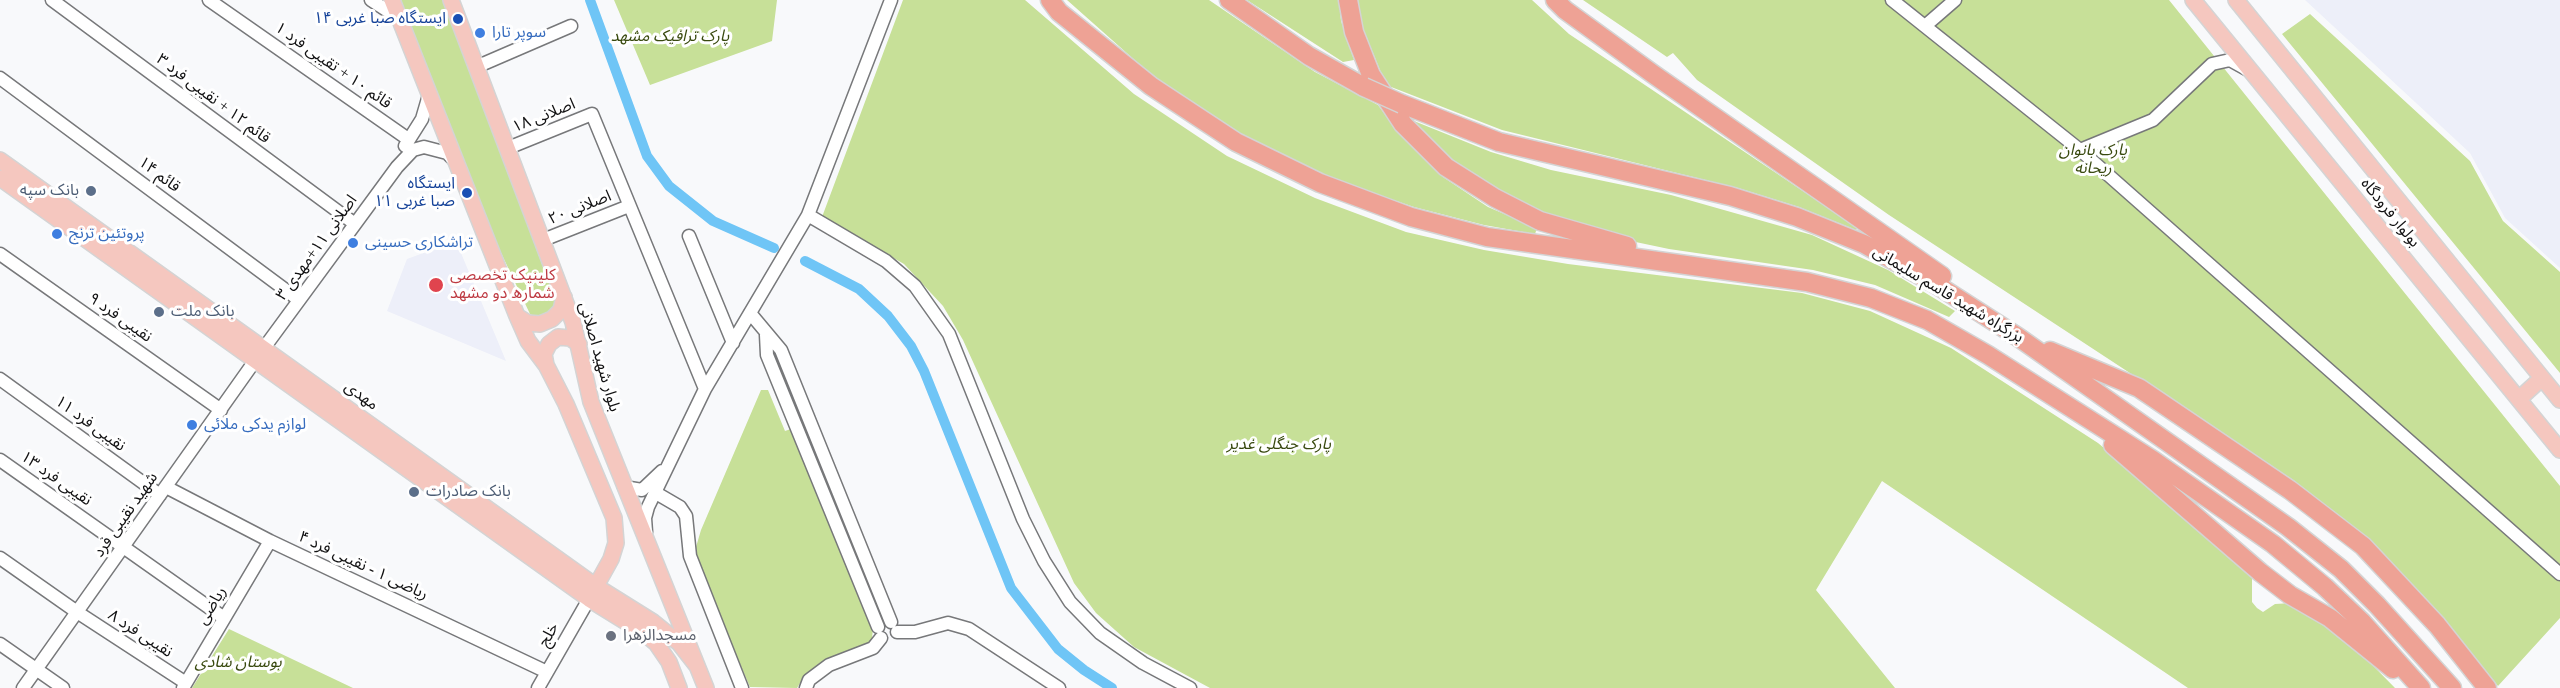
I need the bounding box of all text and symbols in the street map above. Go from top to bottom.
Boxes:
place label: ایستگاه صبا غربی ۱۴ [314,9,446,29]
marker: ایستگاه صبا غربی ۱۴ [451,12,465,26]
street label: قائم ۱۰ + تقیبی فرد ۱ [271,19,395,113]
place label: سوپر تارا [492,23,546,43]
marker: سوپر تارا [473,26,487,40]
park label: پارک ترافیک مشهد [611,27,729,47]
street label: قائم ۱۲ + نقیبی فرد ۳ [152,50,274,148]
street label: اصلانی ۱۸ [510,95,578,137]
park label: پارک بانوان ریحانه [2059,141,2127,179]
street label: قائم ۱۴ [134,153,184,197]
place label: ایستگاه صبا غربی ۱۱ [374,174,455,212]
street label: بولوار فرودگاه [2356,175,2424,251]
place label: بانک سپه [20,181,79,201]
marker: بانک سپه [84,184,98,198]
marker: ایستگاه صبا غربی ۱۱ [460,186,474,200]
street label: اصلانی ۲۰ [546,187,614,229]
street label: اصلانی ۱۱+مهدی ۳ [272,192,362,304]
place label: پروتئین ترنج [69,224,145,244]
marker: پروتئین ترنج [50,227,64,241]
place label: تراشکاری حسینی [365,233,473,253]
marker: تراشکاری حسینی [346,236,360,250]
street label: بزرگراه شهید قاسم سلیمانی [1869,242,2027,348]
place label: کلینیک تخصصی شمار‌ه دو مشهد [450,266,556,304]
marker: کلینیک تخصصی شمار‌ه دو مشهد [427,276,445,294]
street label: نقیبی فرد ۹ [84,289,156,347]
street label: بلوار شهید اصلانی [574,300,624,414]
place label: بانک ملت [171,302,235,322]
marker: بانک ملت [152,305,166,319]
street label: مهدی [340,377,382,415]
street label: نقیبی فرد ۱۱ [51,392,129,456]
place label: لوازم یدکی ملائی [204,415,306,435]
marker: لوازم یدکی ملائی [185,418,199,432]
park label: پارک جنگلی غدیر [1227,435,1331,455]
street label: نقیبی فرد ۱۳ [17,448,95,510]
street label: شهید نقیبی فرد [90,469,162,561]
place label: بانک صادرات [426,482,511,502]
marker: بانک صادرات [407,485,421,499]
street label: ریاضی ۱ - نقیبی فرد ۴ [295,528,431,604]
street label: ریاضی [193,583,231,629]
street label: نقیبی فرد ۸ [104,606,176,662]
street label: خلج [535,620,563,650]
place label: مسجدالزهرا [623,626,696,646]
marker: مسجدالزهرا [604,629,618,643]
park label: بوستان شادی [195,653,281,673]

